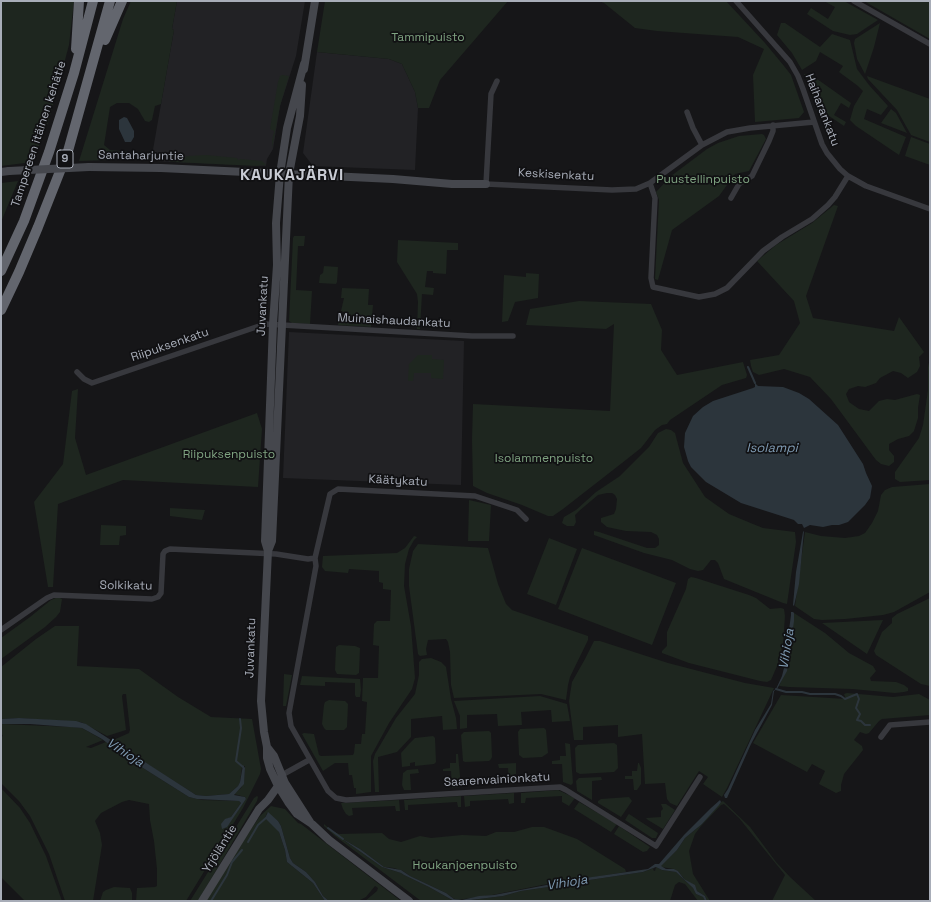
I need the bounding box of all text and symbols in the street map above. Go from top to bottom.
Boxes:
park label: Tammipuisto [391,31,465,45]
street label: Tampereen itäinen kehätie [9,59,69,209]
street label: Haiharankatu [802,72,842,148]
street label: Santaharjuntie [98,148,184,164]
road number: 9 [57,150,73,168]
district label: KAUKAJÄRVI [240,166,344,186]
street label: Keskisenkatu [517,166,595,184]
park label: Puustellinpuisto [656,173,750,187]
street label: Juvankatu [254,275,272,337]
street label: Muinaishaudankatu [337,311,451,331]
street label: Riipuksenkatu [129,325,211,365]
water label: Isolampi [746,440,798,456]
park label: Riipuksenpuisto [183,448,275,462]
park label: Isolammenpuisto [495,452,593,466]
street label: Käätykatu [368,472,428,490]
street label: Solkikatu [99,578,153,594]
street label: Juvankatu [243,618,259,678]
water label: Vihioja [776,627,798,671]
water label: Vihioja [104,735,146,771]
street label: Saarenvainionkatu [443,770,551,790]
street label: Yrjöläntie [200,822,240,876]
park label: Houkanjoenpuisto [413,859,517,873]
water label: Vihioja [545,872,589,894]

